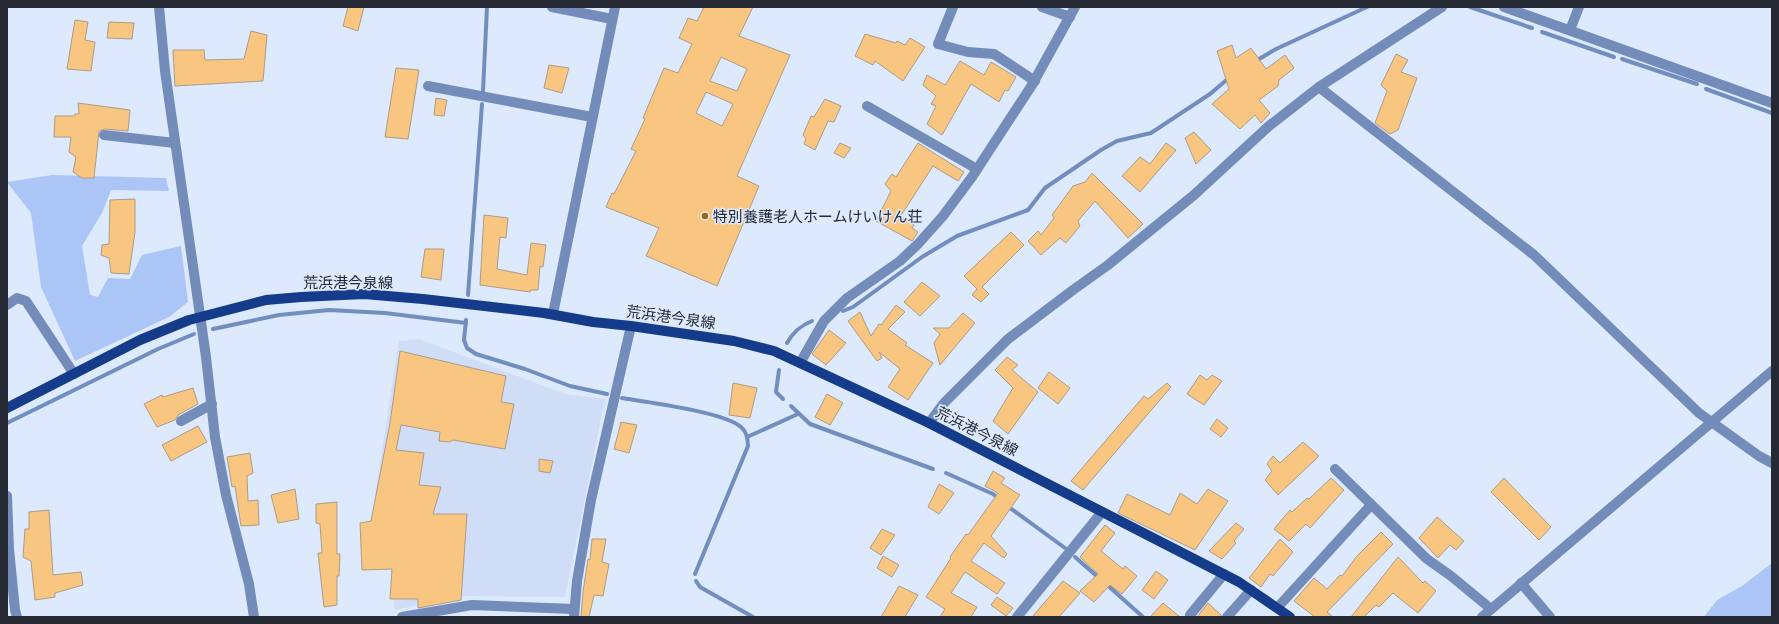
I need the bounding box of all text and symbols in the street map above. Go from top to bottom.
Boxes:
place label: 特別養護老人ホームけいけん荘 [713,207,923,226]
marker: 特別養護老人ホームけいけん荘 [700,211,710,221]
street label: 荒浜港今泉線 [303,273,393,292]
street label: 荒浜港今泉線 [625,301,717,333]
street label: 荒浜港今泉線 [933,402,1021,460]

